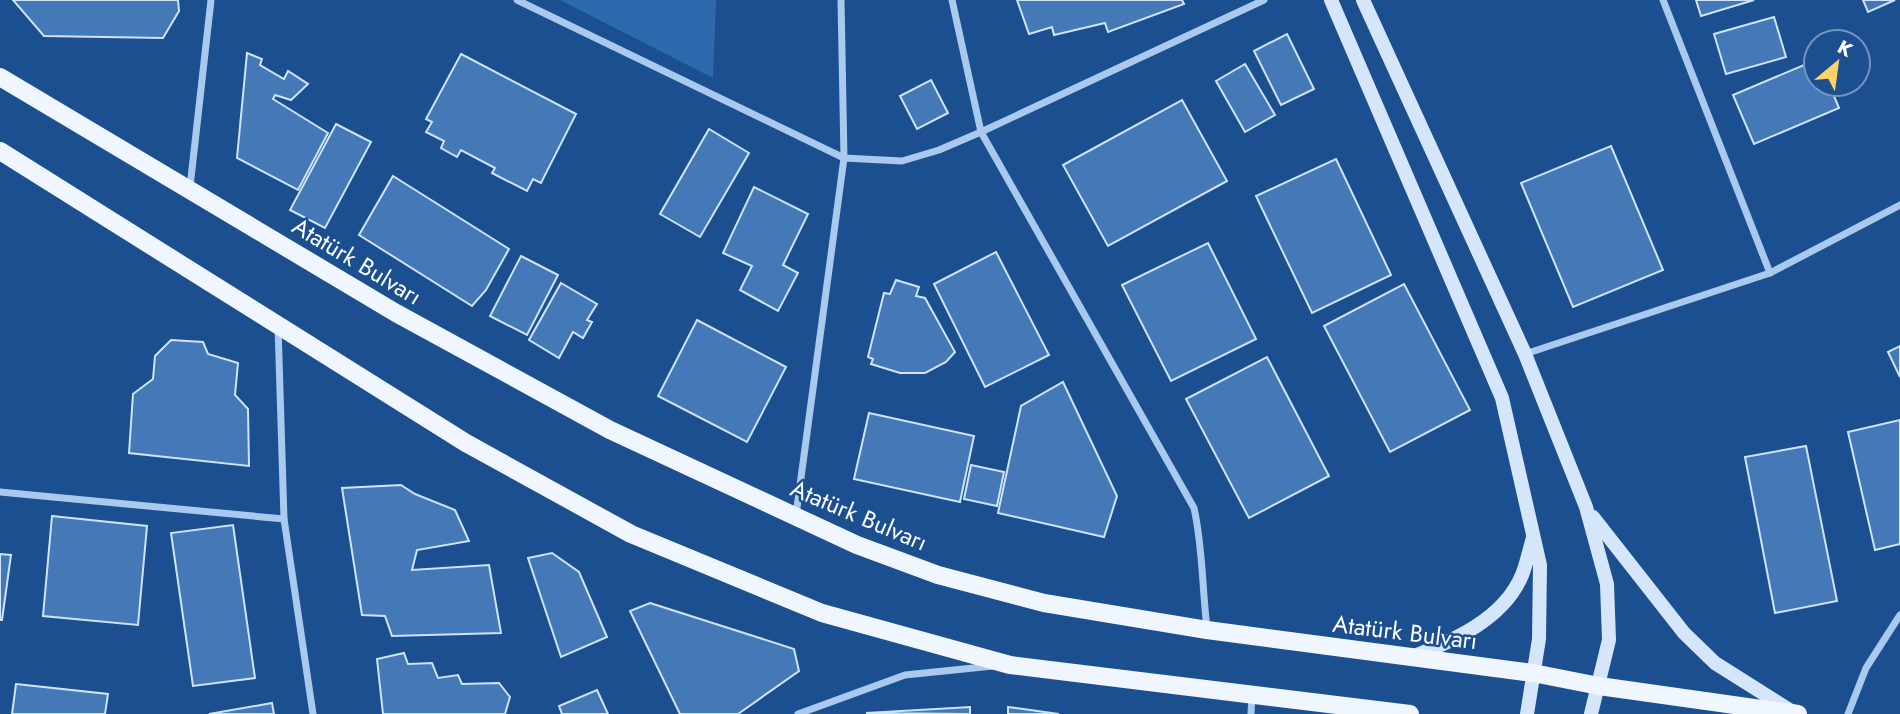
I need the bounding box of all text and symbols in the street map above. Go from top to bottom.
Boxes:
north arrow [1802,28,1872,98]
text: K [1833,34,1858,64]
street label: Atatürk Bulvarı [286,209,428,313]
street label: Atatürk Bulvarı [785,470,933,560]
street label: Atatürk Bulvarı [1331,606,1479,658]

